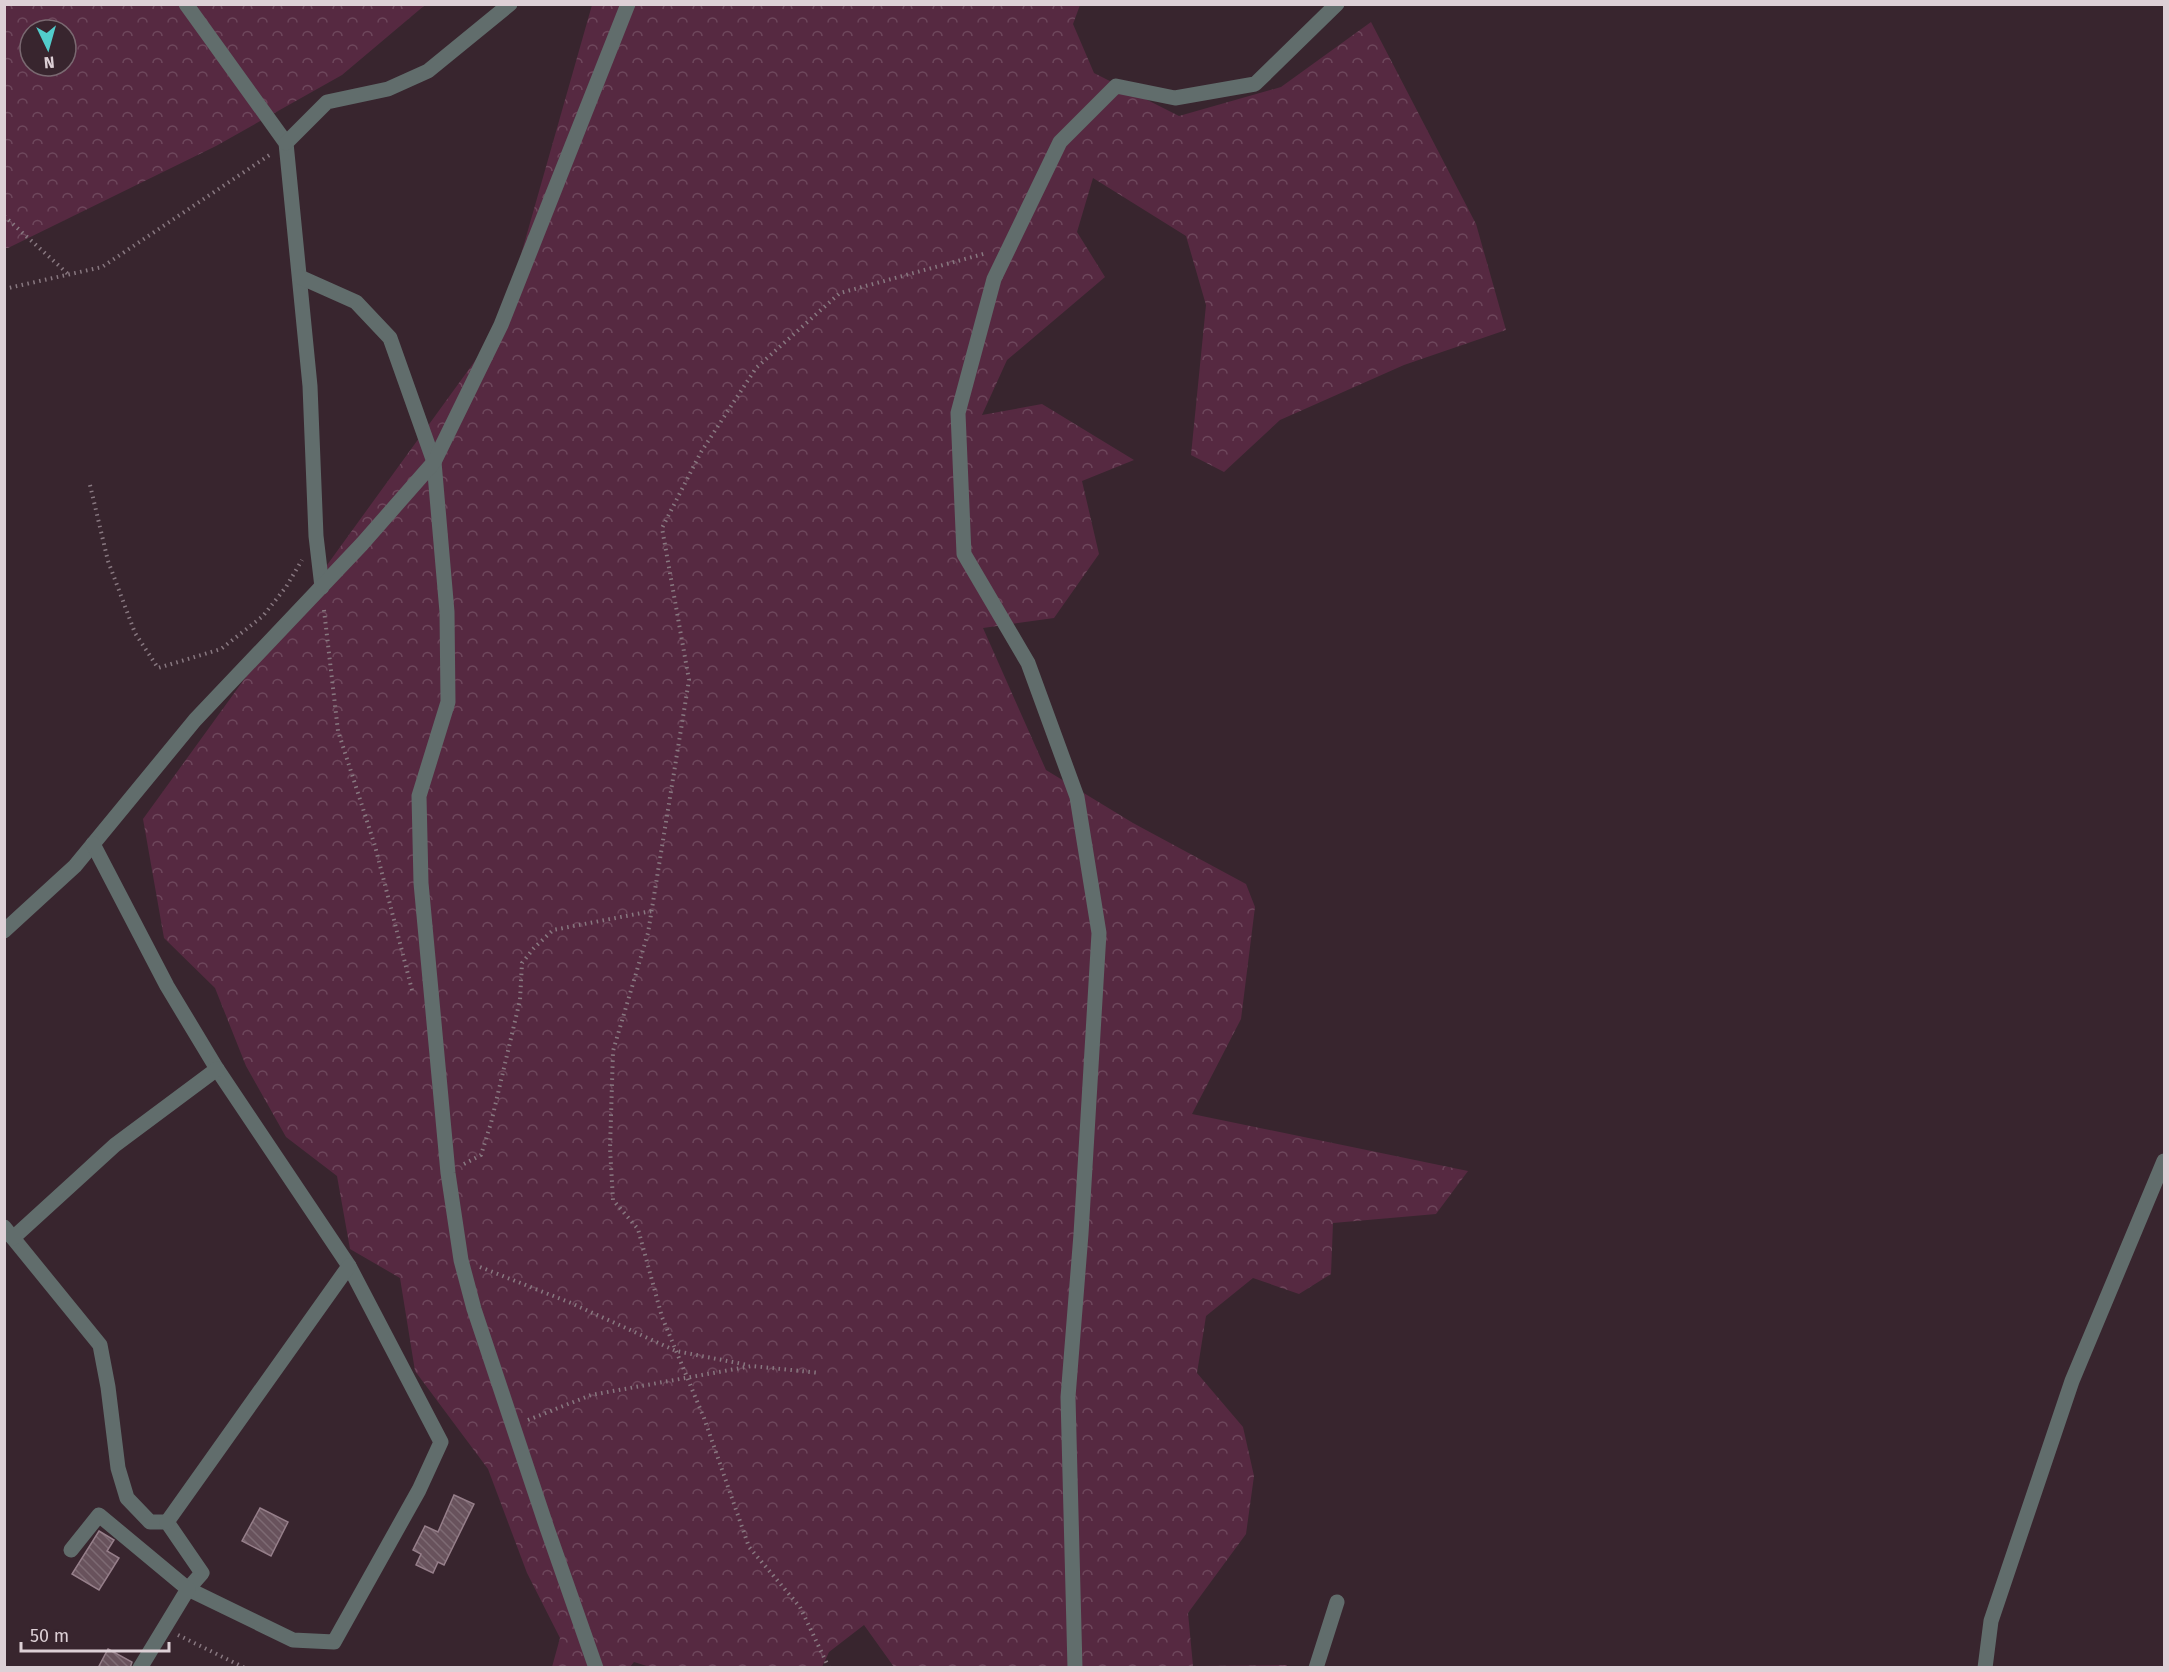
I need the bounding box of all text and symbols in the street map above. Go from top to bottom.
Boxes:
north arrow [18,18,78,78]
text: N [43,53,55,72]
scale bar [21,1615,170,1653]
text: 50 m [30,1625,69,1647]

